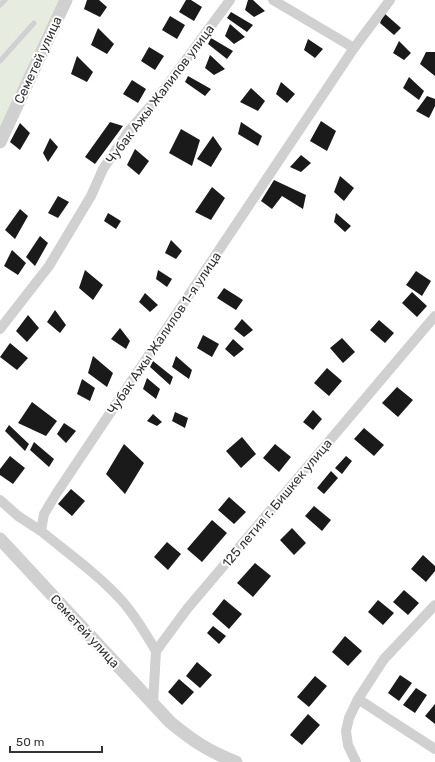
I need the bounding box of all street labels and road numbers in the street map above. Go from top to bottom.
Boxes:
street label: Семетей улица [11,14,65,106]
street label: Чубак Ажы Жалилов улица [103,21,217,167]
street label: Чубак Ажы Жалилов 1-я улица [104,249,224,417]
street label: 125 летия г. Бишкек улица [219,436,335,570]
street label: Семетей улица [47,591,123,671]

